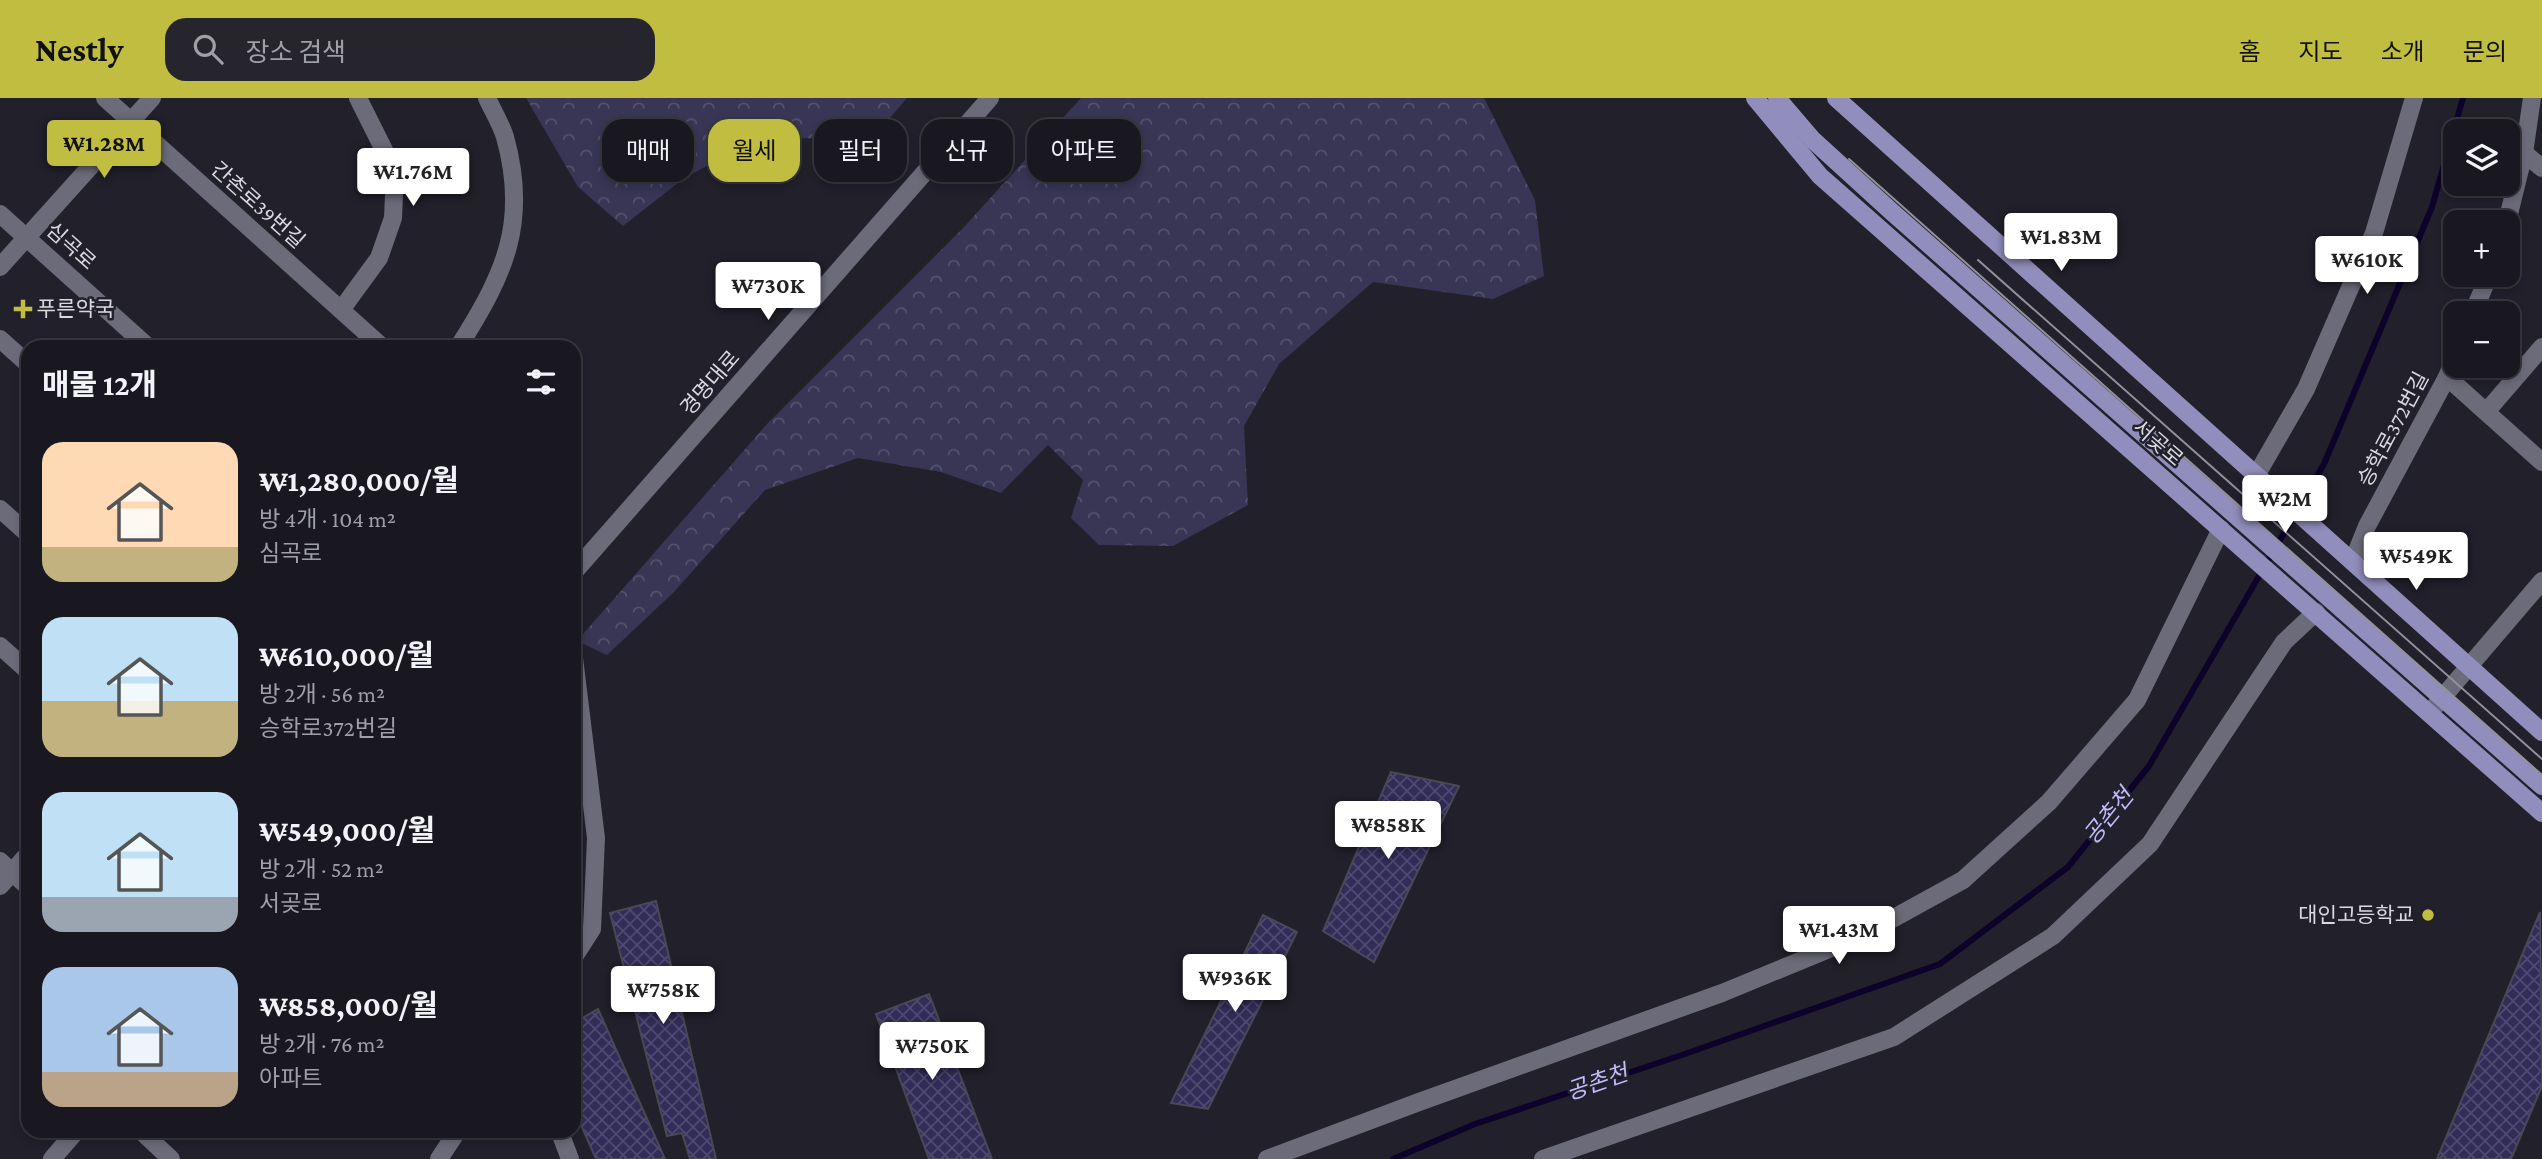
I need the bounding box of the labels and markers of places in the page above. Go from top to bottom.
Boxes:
pin: ₩1.28M [47,120,161,180]
pin: ₩1.76M [356,148,470,208]
pin: ₩1.83M [2004,214,2118,273]
pin: ₩610K [2318,236,2416,296]
pin: ₩730K [719,262,817,322]
place label: 푸른약국 [37,297,114,321]
marker: 푸른약국 [15,301,31,317]
pin: ₩2M [2251,476,2319,535]
pin: ₩549K [2367,532,2465,592]
pin: ₩858K [1339,802,1437,861]
place label: 대인고등학교 [2298,903,2414,927]
pin: ₩1.43M [1782,906,1896,966]
marker: 대인고등학교 [2420,907,2436,923]
pin: ₩936K [1186,954,1284,1014]
pin: ₩758K [614,967,712,1026]
pin: ₩750K [883,1023,981,1082]

